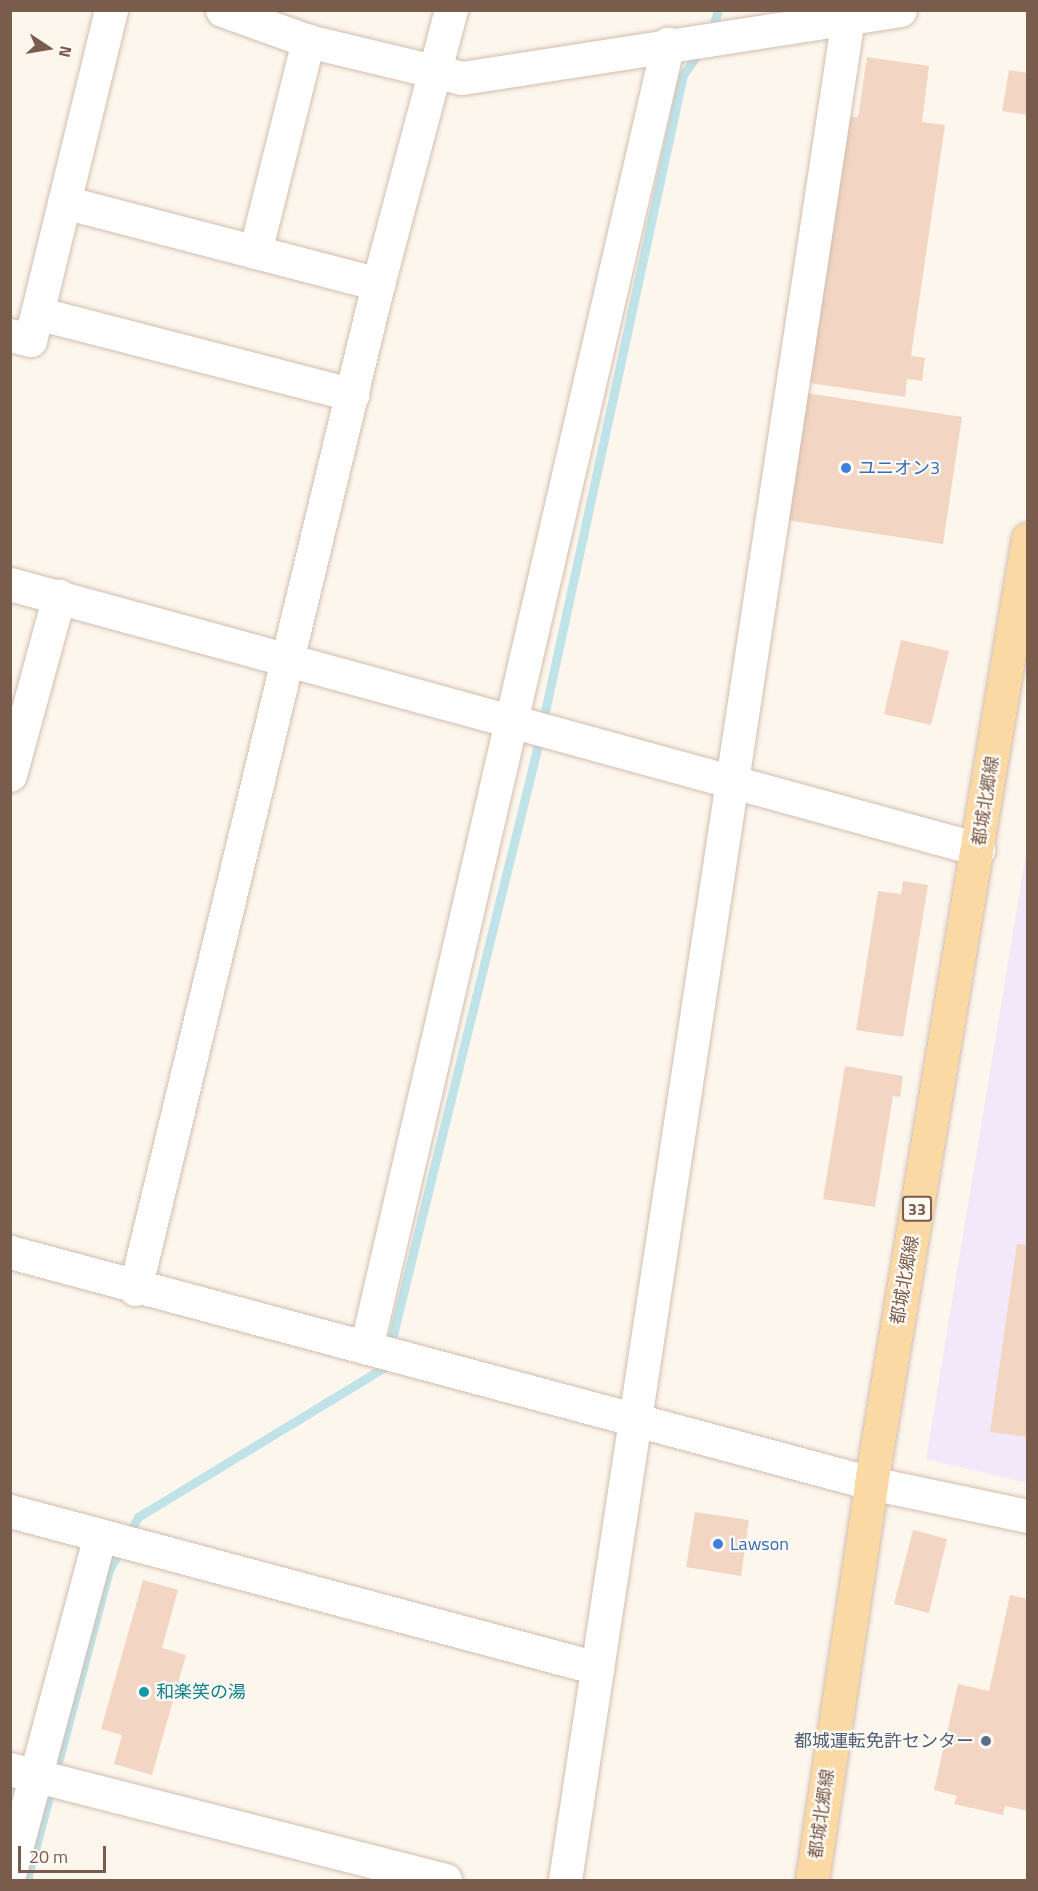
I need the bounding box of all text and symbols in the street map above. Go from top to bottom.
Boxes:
north arrow [18,18,78,78]
text: N [53,44,78,60]
place label: ユニオン3 [858,457,940,479]
marker: ユニオン3 [839,461,853,475]
street label: 都城北郷線 [968,755,1004,847]
road number: 33 [902,1196,932,1222]
street label: 都城北郷線 [887,1234,923,1326]
place label: Lawson [730,1533,789,1555]
marker: Lawson [711,1537,725,1551]
place label: 和楽笑の湯 [156,1681,246,1703]
marker: 和楽笑の湯 [137,1685,151,1699]
place label: 都城運転免許センター [794,1730,974,1752]
marker: 都城運転免許センター [979,1734,993,1748]
street label: 都城北郷線 [805,1768,839,1860]
scale bar [21,1834,110,1872]
text: 20 m [29,1843,68,1870]

